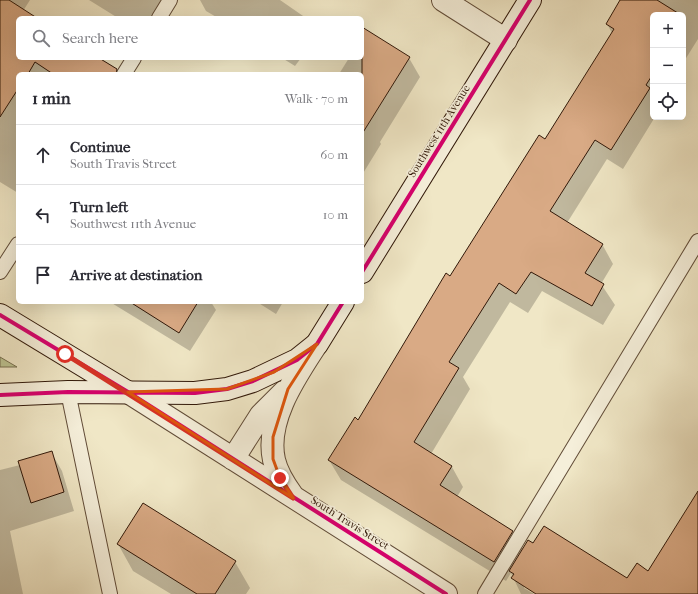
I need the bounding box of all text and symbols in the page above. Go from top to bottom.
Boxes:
map controls [650,12,686,120]
button: + [650,12,686,48]
search box [16,16,364,60]
icon: search [30,27,52,49]
text: Search here [62,29,138,47]
button: − [650,48,686,84]
street label: Southwest 11th Avenue [405,82,473,180]
button: locate [650,84,686,120]
text: 1 min [32,88,71,108]
text: Walk · 70 m [285,91,348,106]
text: Continue [70,138,130,156]
icon: ahead [32,144,54,166]
text: 60 m [320,147,348,162]
text: South Travis Street [70,156,177,171]
text: Turn left [70,198,128,216]
icon: left [32,204,54,226]
text: 10 m [323,207,348,222]
text: Southwest 11th Avenue [70,216,196,231]
icon: arrive [32,264,54,286]
text: Arrive at destination [70,266,202,284]
route start [56,345,74,363]
route end [271,469,289,487]
street label: South Travis Street [308,494,392,552]

